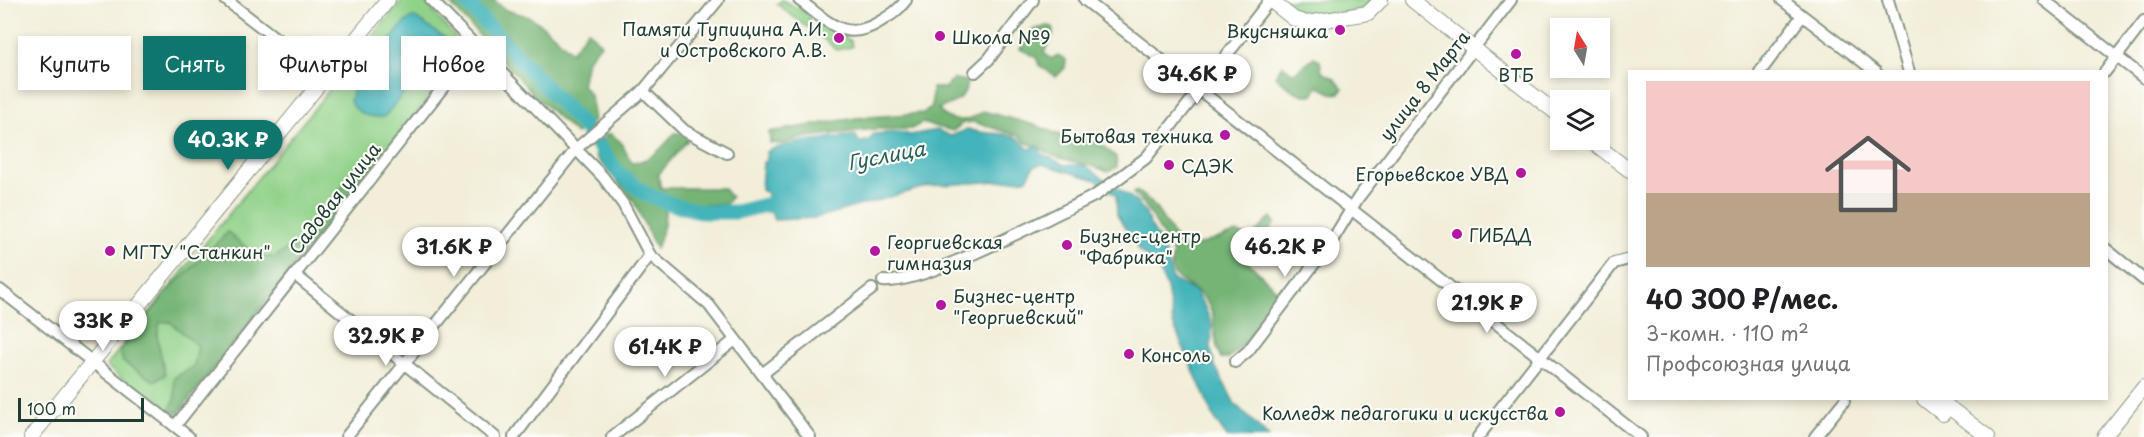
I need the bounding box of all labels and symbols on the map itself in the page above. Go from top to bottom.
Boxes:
place label: Памяти Тупицина А.И. и Островского А.В. [622,15,827,63]
place label: Вкусняшка [1226,17,1329,44]
north arrow [1550,18,1610,78]
place label: Школа №9 [952,23,1050,50]
marker: Вкусняшка [1333,23,1347,37]
street label: улица 8 Марта [1372,24,1476,146]
marker: Школа №9 [933,29,947,43]
marker: Памяти Тупицина А.И. и Островского А.В. [832,31,846,45]
marker: ВТБ [1509,47,1523,61]
pin: 34.6K ₽ [1142,54,1252,105]
place label: ВТБ [1498,61,1534,88]
pin: 40.3K ₽ [173,120,283,171]
place label: Бытовая техника [1060,122,1214,149]
marker: Бытовая техника [1218,128,1232,142]
water label: Гуслица [845,133,929,177]
street label: Садовая улица [282,136,387,260]
place label: СДЭК [1181,152,1234,179]
marker: СДЭК [1162,158,1176,172]
place label: Егорьевское УВД [1356,160,1509,187]
marker: Егорьевское УВД [1514,166,1528,180]
place label: ГИБДД [1469,221,1532,248]
place label: Бизнес-центр "Фабрика" [1079,222,1201,270]
pin: 31.6K ₽ [399,227,509,278]
pin: 46.2K ₽ [1230,227,1340,278]
marker: ГИБДД [1450,227,1464,241]
place label: Георгиевская гимназия [887,228,1003,276]
place label: МГТУ "Станкин" [122,238,271,265]
marker: Бизнес-центр "Фабрика" [1060,238,1074,252]
marker: МГТУ "Станкин" [103,244,117,258]
marker: Георгиевская гимназия [868,244,882,258]
place label: Бизнес-центр "Георгиевский" [953,282,1084,330]
pin: 21.9K ₽ [1432,283,1542,334]
marker: Бизнес-центр "Георгиевский" [934,298,948,312]
pin: 33K ₽ [61,301,145,352]
pin: 32.9K ₽ [331,316,441,367]
pin: 61.4K ₽ [610,327,720,378]
place label: Консоль [1141,341,1210,368]
marker: Консоль [1122,347,1136,361]
scale bar [18,395,144,422]
place label: Колледж педагогики и искусства [1262,399,1549,426]
marker: Колледж педагогики и искусства [1553,405,1567,419]

